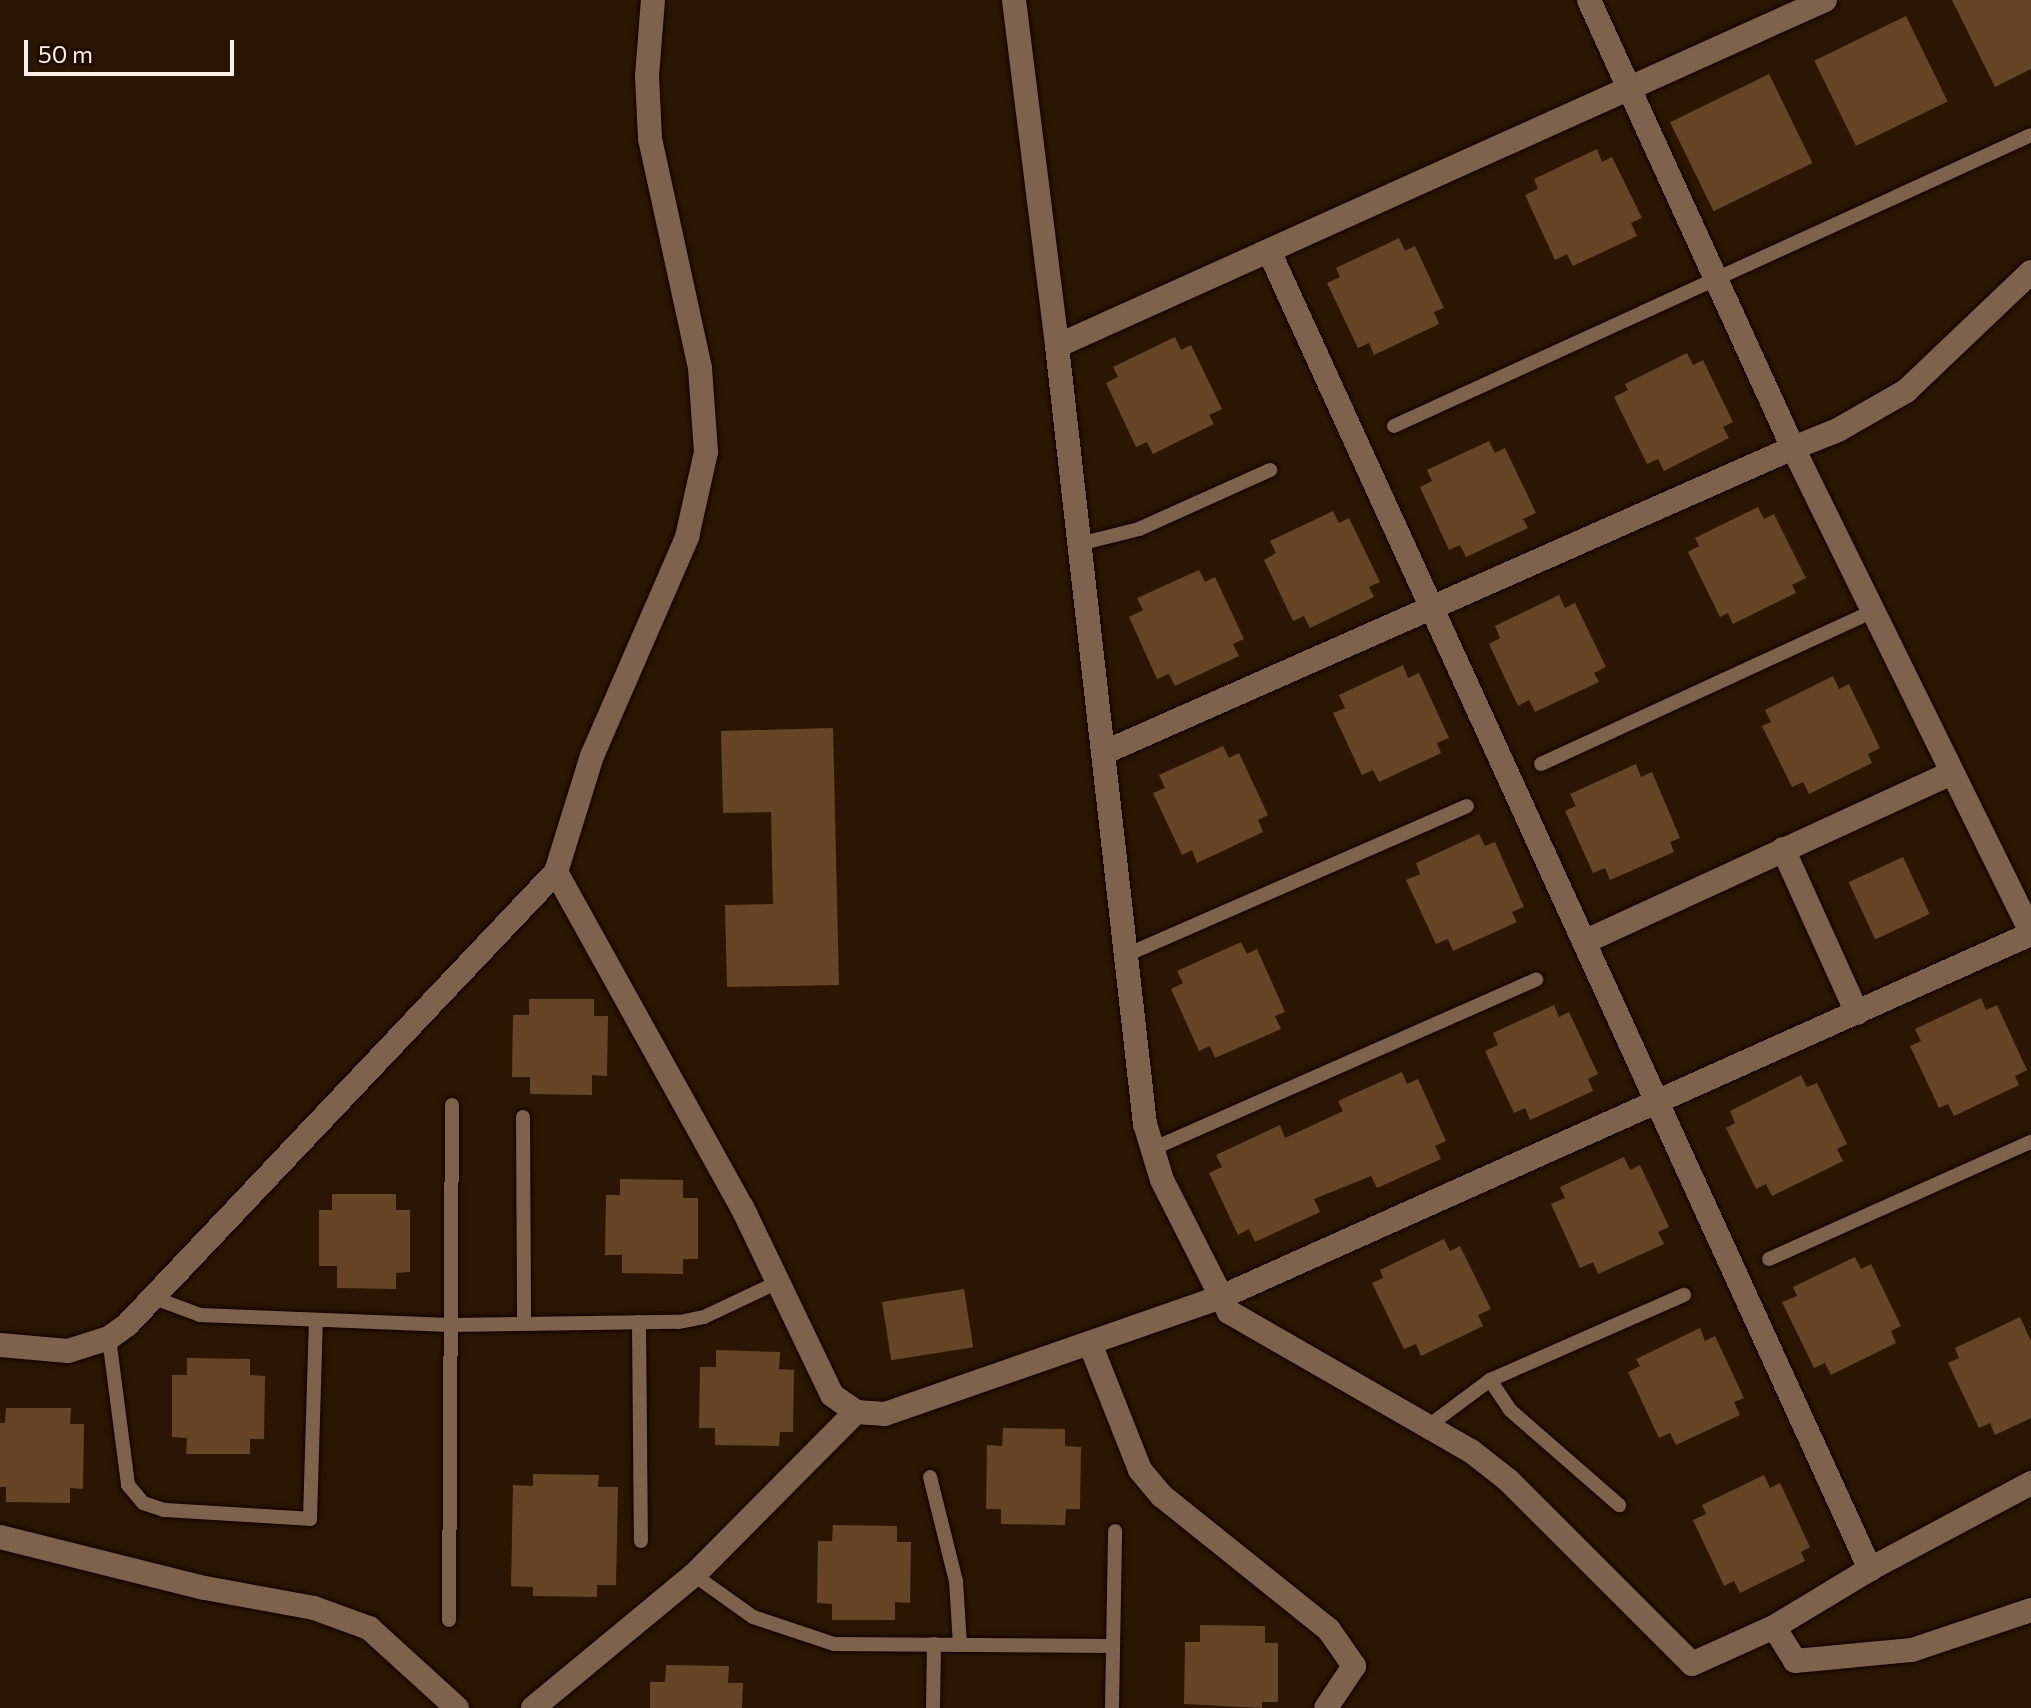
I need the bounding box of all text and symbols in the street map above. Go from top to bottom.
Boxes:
scale bar [28,24,238,74]
text: 50 m [38,39,93,68]

